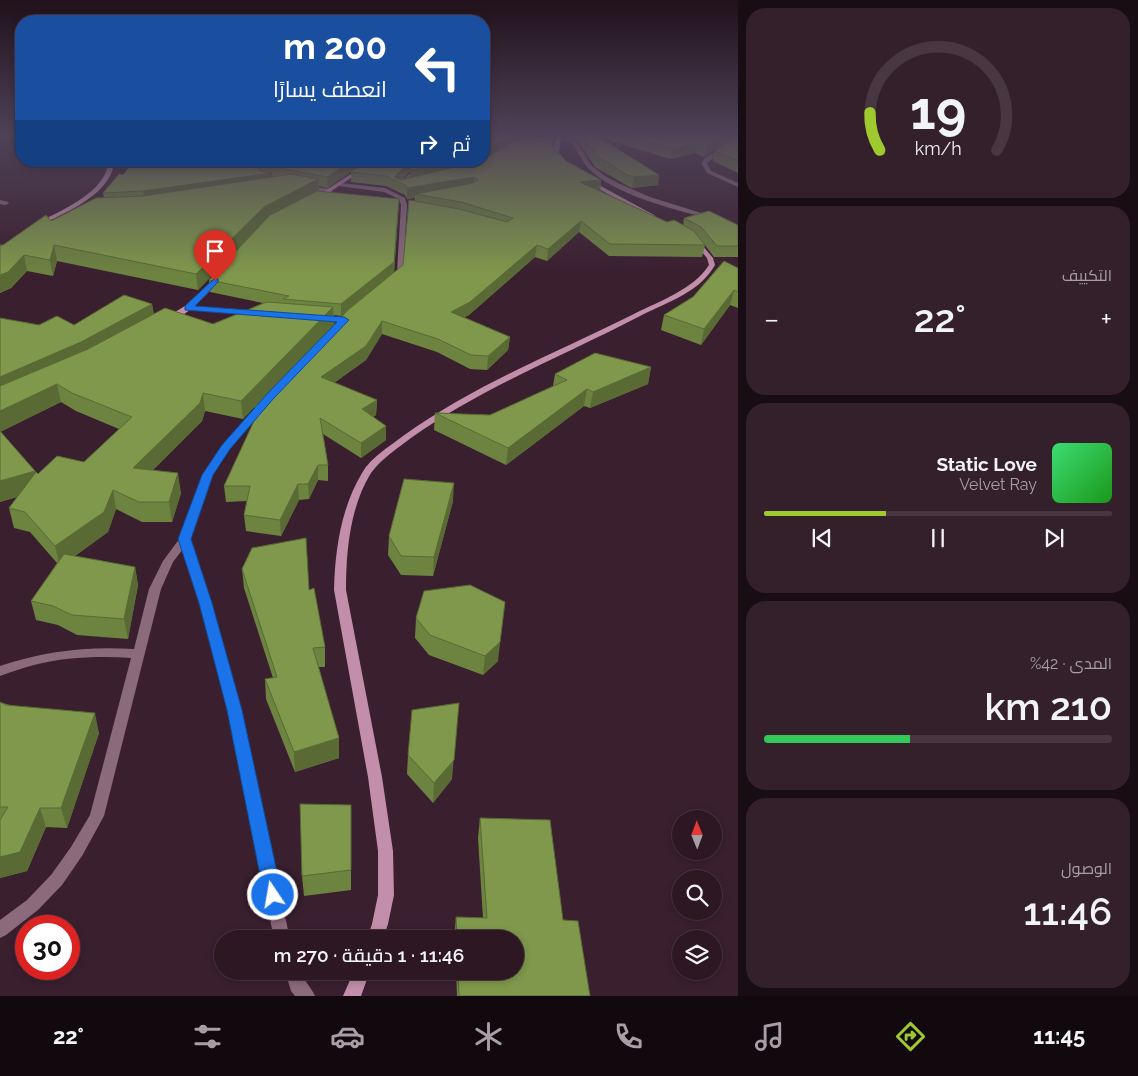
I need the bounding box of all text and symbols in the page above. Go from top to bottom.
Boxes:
text: 200 m [283,26,387,67]
icon: left [405,35,470,100]
text: انعطف يسارًا [273,76,387,102]
text: 19 [910,80,966,141]
icon: right [414,130,442,158]
text: ثم [452,133,470,155]
text: km/h [914,138,962,159]
pin [194,230,236,281]
icon: arrive [201,237,229,265]
text: التكييف [1062,266,1112,285]
text: 22° [914,296,966,341]
text: − [764,303,779,336]
text: + [1100,303,1112,336]
text: Static Love [936,453,1037,475]
text: Velvet Ray [959,475,1037,494]
icon: previous [808,524,836,552]
icon: pause [924,524,952,552]
icon: next [1040,524,1068,552]
text: المدى · 42% [1030,654,1112,673]
text: 210 km [984,684,1112,729]
north arrow [672,810,722,860]
map controls [672,810,722,980]
text: الوصول [1061,859,1112,878]
position arrow [246,868,298,920]
button: search [672,870,722,920]
text: 11:46 [1023,889,1112,934]
speed limit sign: 30 [15,915,80,980]
button: layers [672,930,722,980]
text: 11:46 · 1 دقيقة · 270 m [274,944,464,966]
icon: filters [190,1019,225,1054]
icon: car [330,1019,365,1054]
icon: climate [471,1019,506,1054]
icon: phone [611,1019,646,1054]
icon: music [752,1019,787,1054]
icon: directions [893,1019,928,1054]
text: 22° [53,1023,84,1049]
text: 11:45 [1033,1023,1085,1049]

